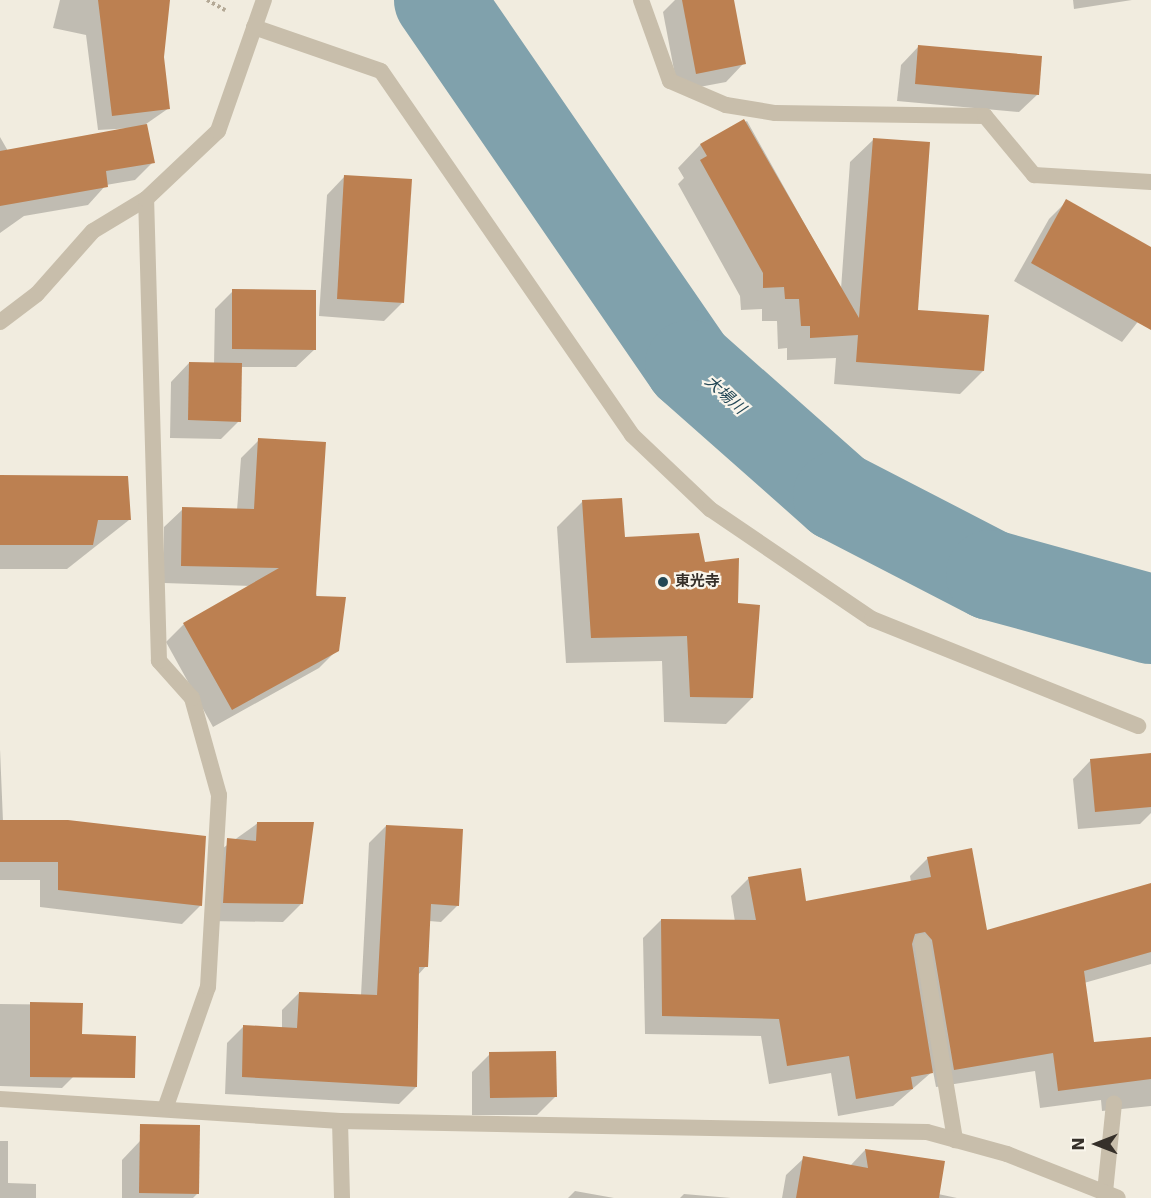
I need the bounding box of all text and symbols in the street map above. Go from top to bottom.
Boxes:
water label: 大場川 [701,372,749,418]
place label: 東光寺 [675,573,720,591]
marker: 東光寺 [656,575,670,589]
north arrow [1067,1114,1127,1174]
text: N [1069,1137,1088,1151]

